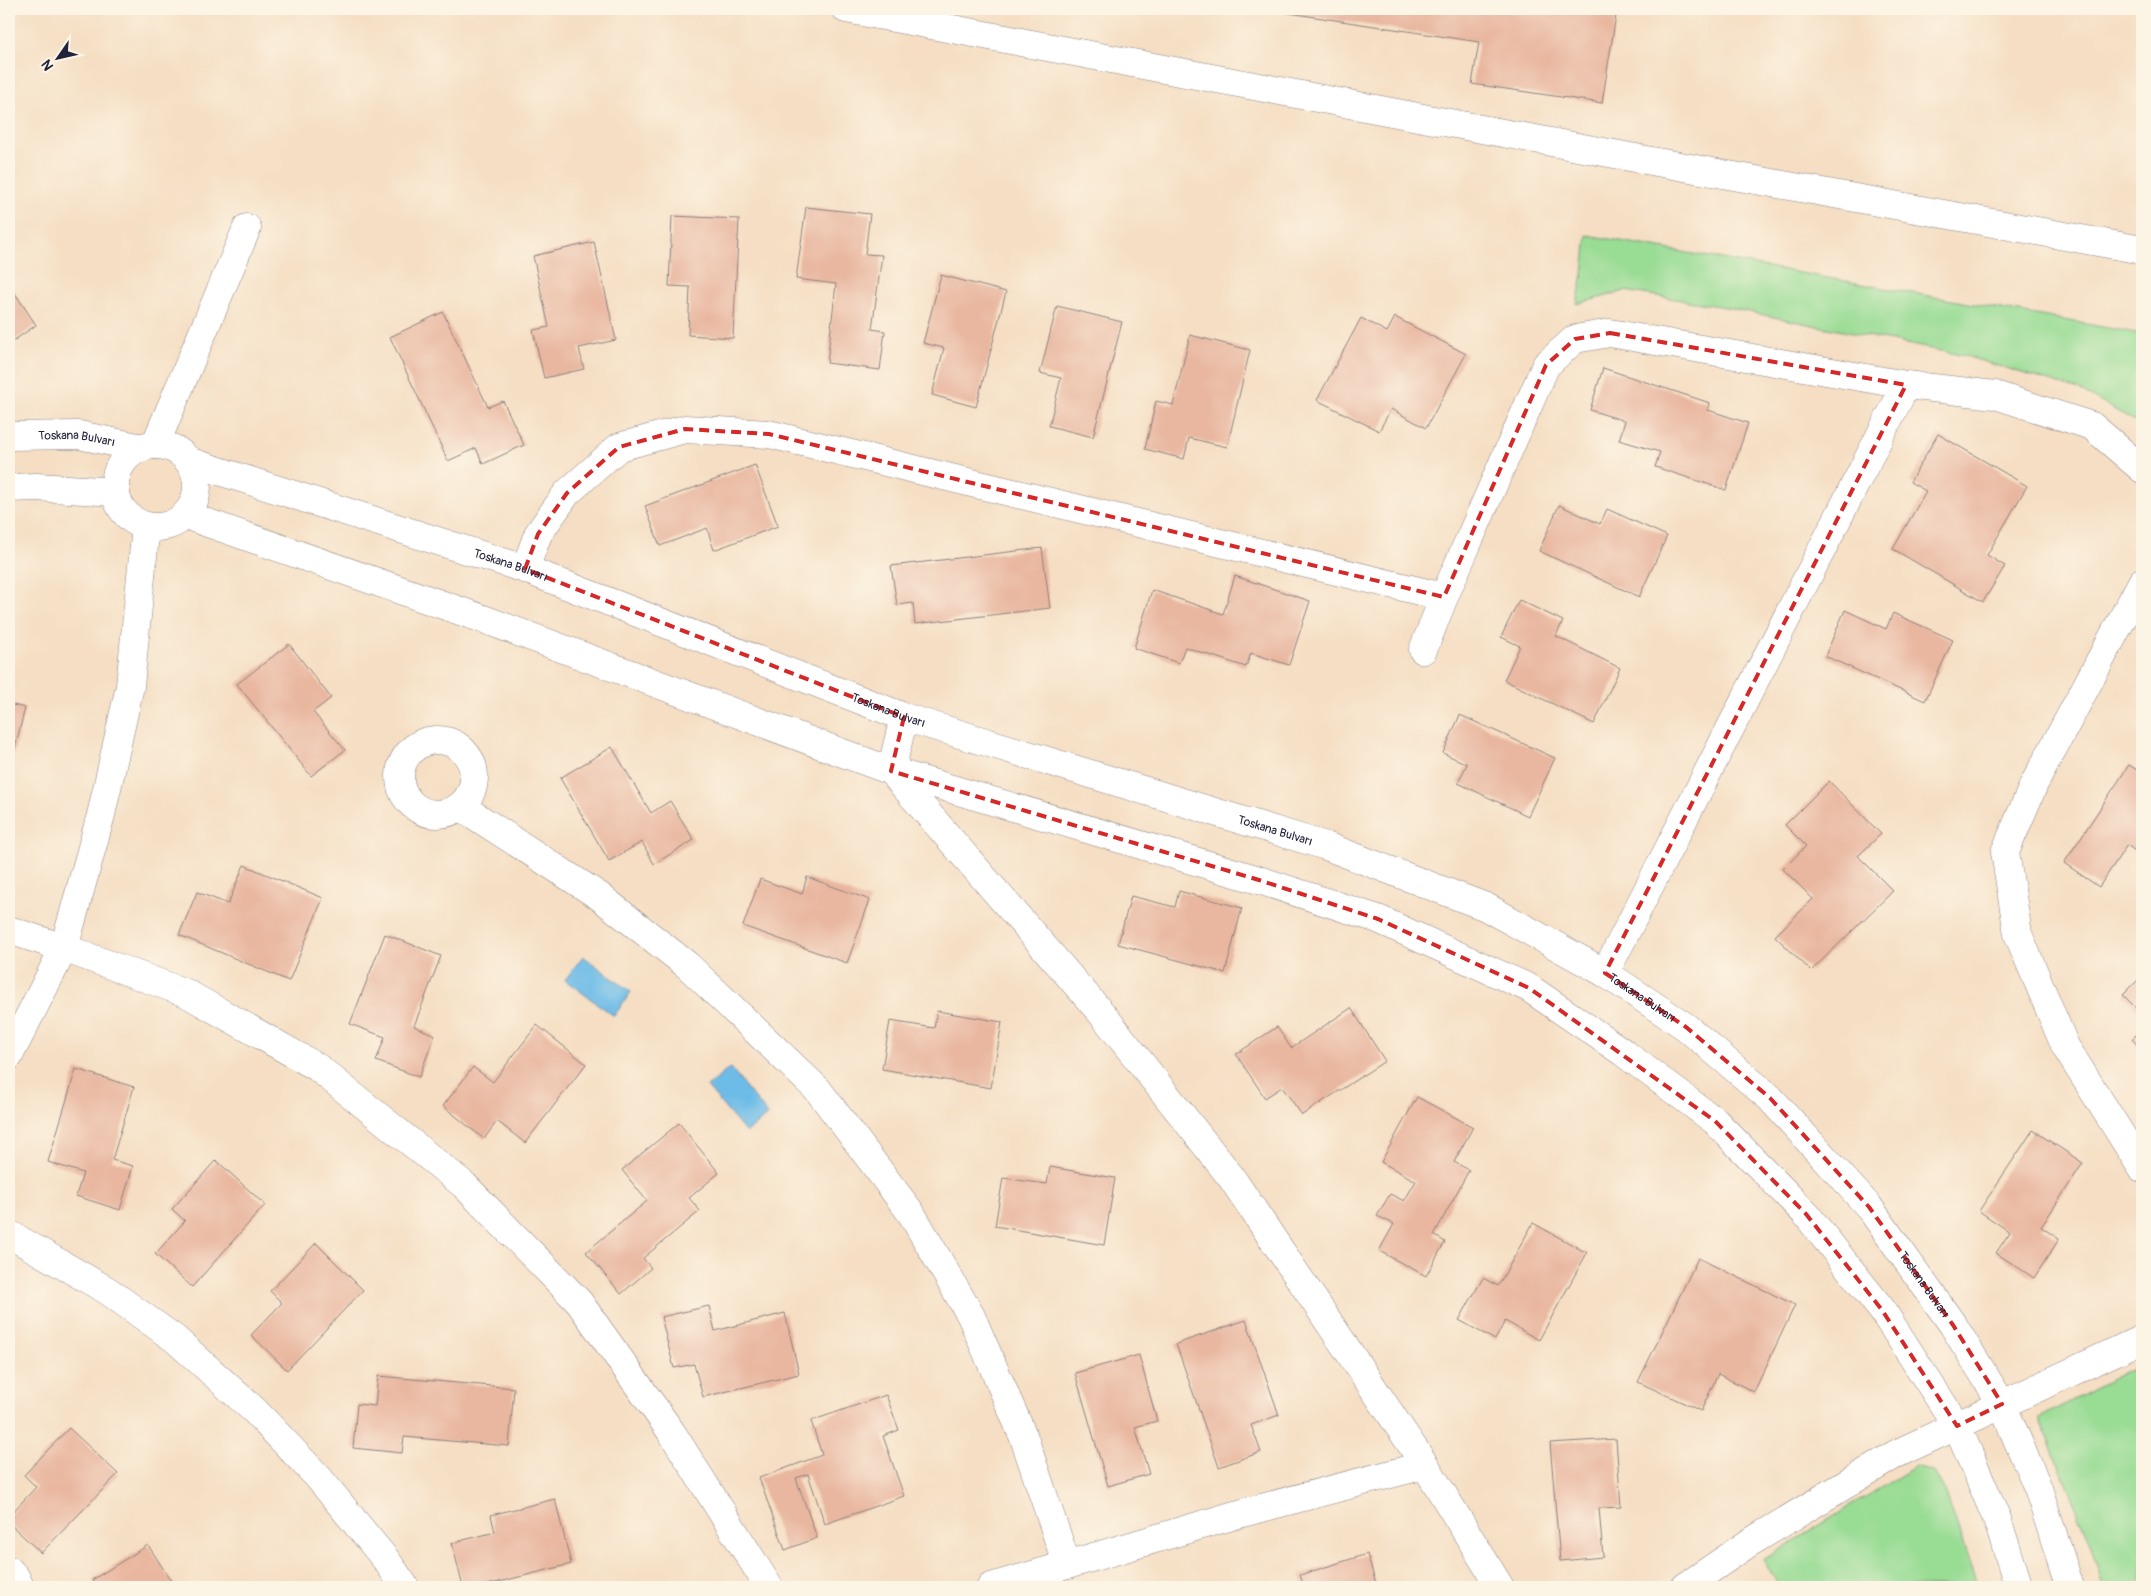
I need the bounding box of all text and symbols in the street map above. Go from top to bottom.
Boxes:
north arrow [32,32,82,82]
text: N [38,56,57,74]
street label: Toskana Bulvarı [38,428,116,450]
street label: Toskana Bulvarı [472,546,550,585]
street label: Toskana Bulvarı [849,690,927,731]
street label: Toskana Bulvarı [1236,812,1314,849]
street label: Toskana Bulvarı [1606,970,1678,1026]
street label: Toskana Bulvarı [1895,1249,1952,1321]

